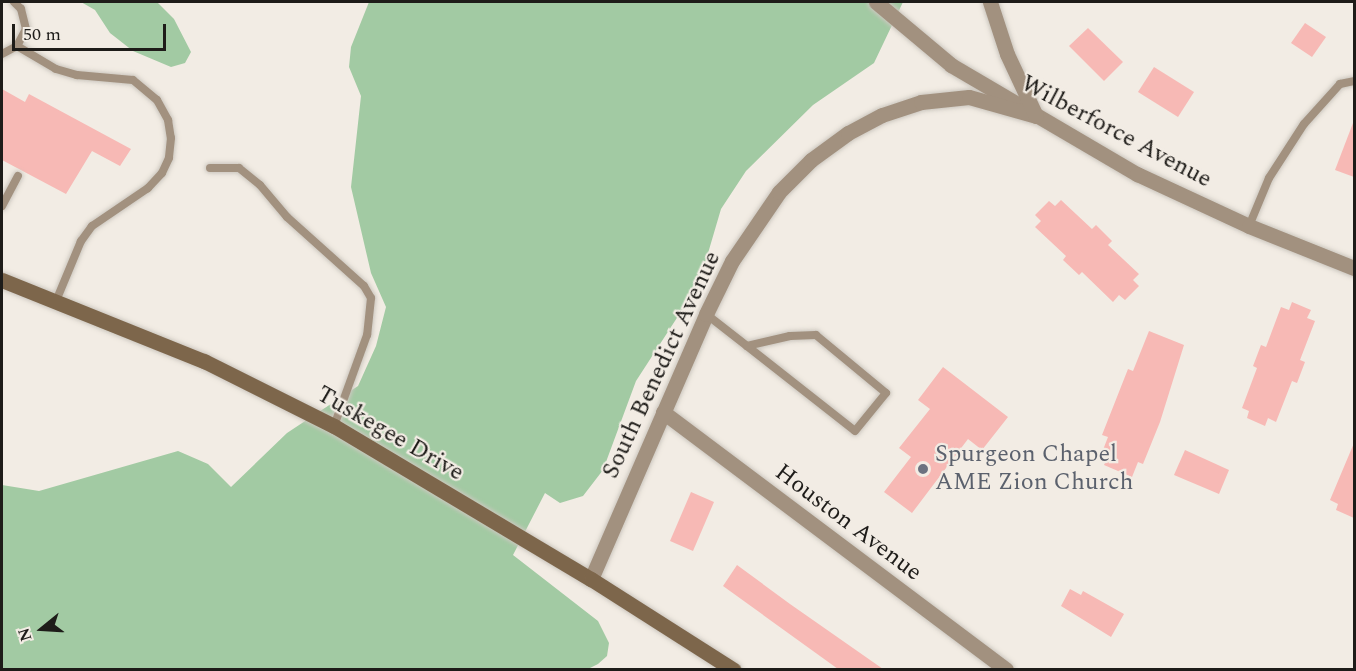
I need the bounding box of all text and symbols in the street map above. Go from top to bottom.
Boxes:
scale bar [15,12,170,50]
text: 50 m [23,21,61,48]
street label: Wilberforce Avenue [1016,70,1216,194]
street label: South Benedict Avenue [597,247,727,483]
street label: Tuskegee Drive [311,380,469,488]
place label: Spurgeon Chapel AME Zion Church [935,441,1133,497]
street label: Houston Avenue [769,458,927,588]
marker: Spurgeon Chapel AME Zion Church [916,462,930,476]
north arrow [12,599,72,659]
text: N [11,625,38,644]

